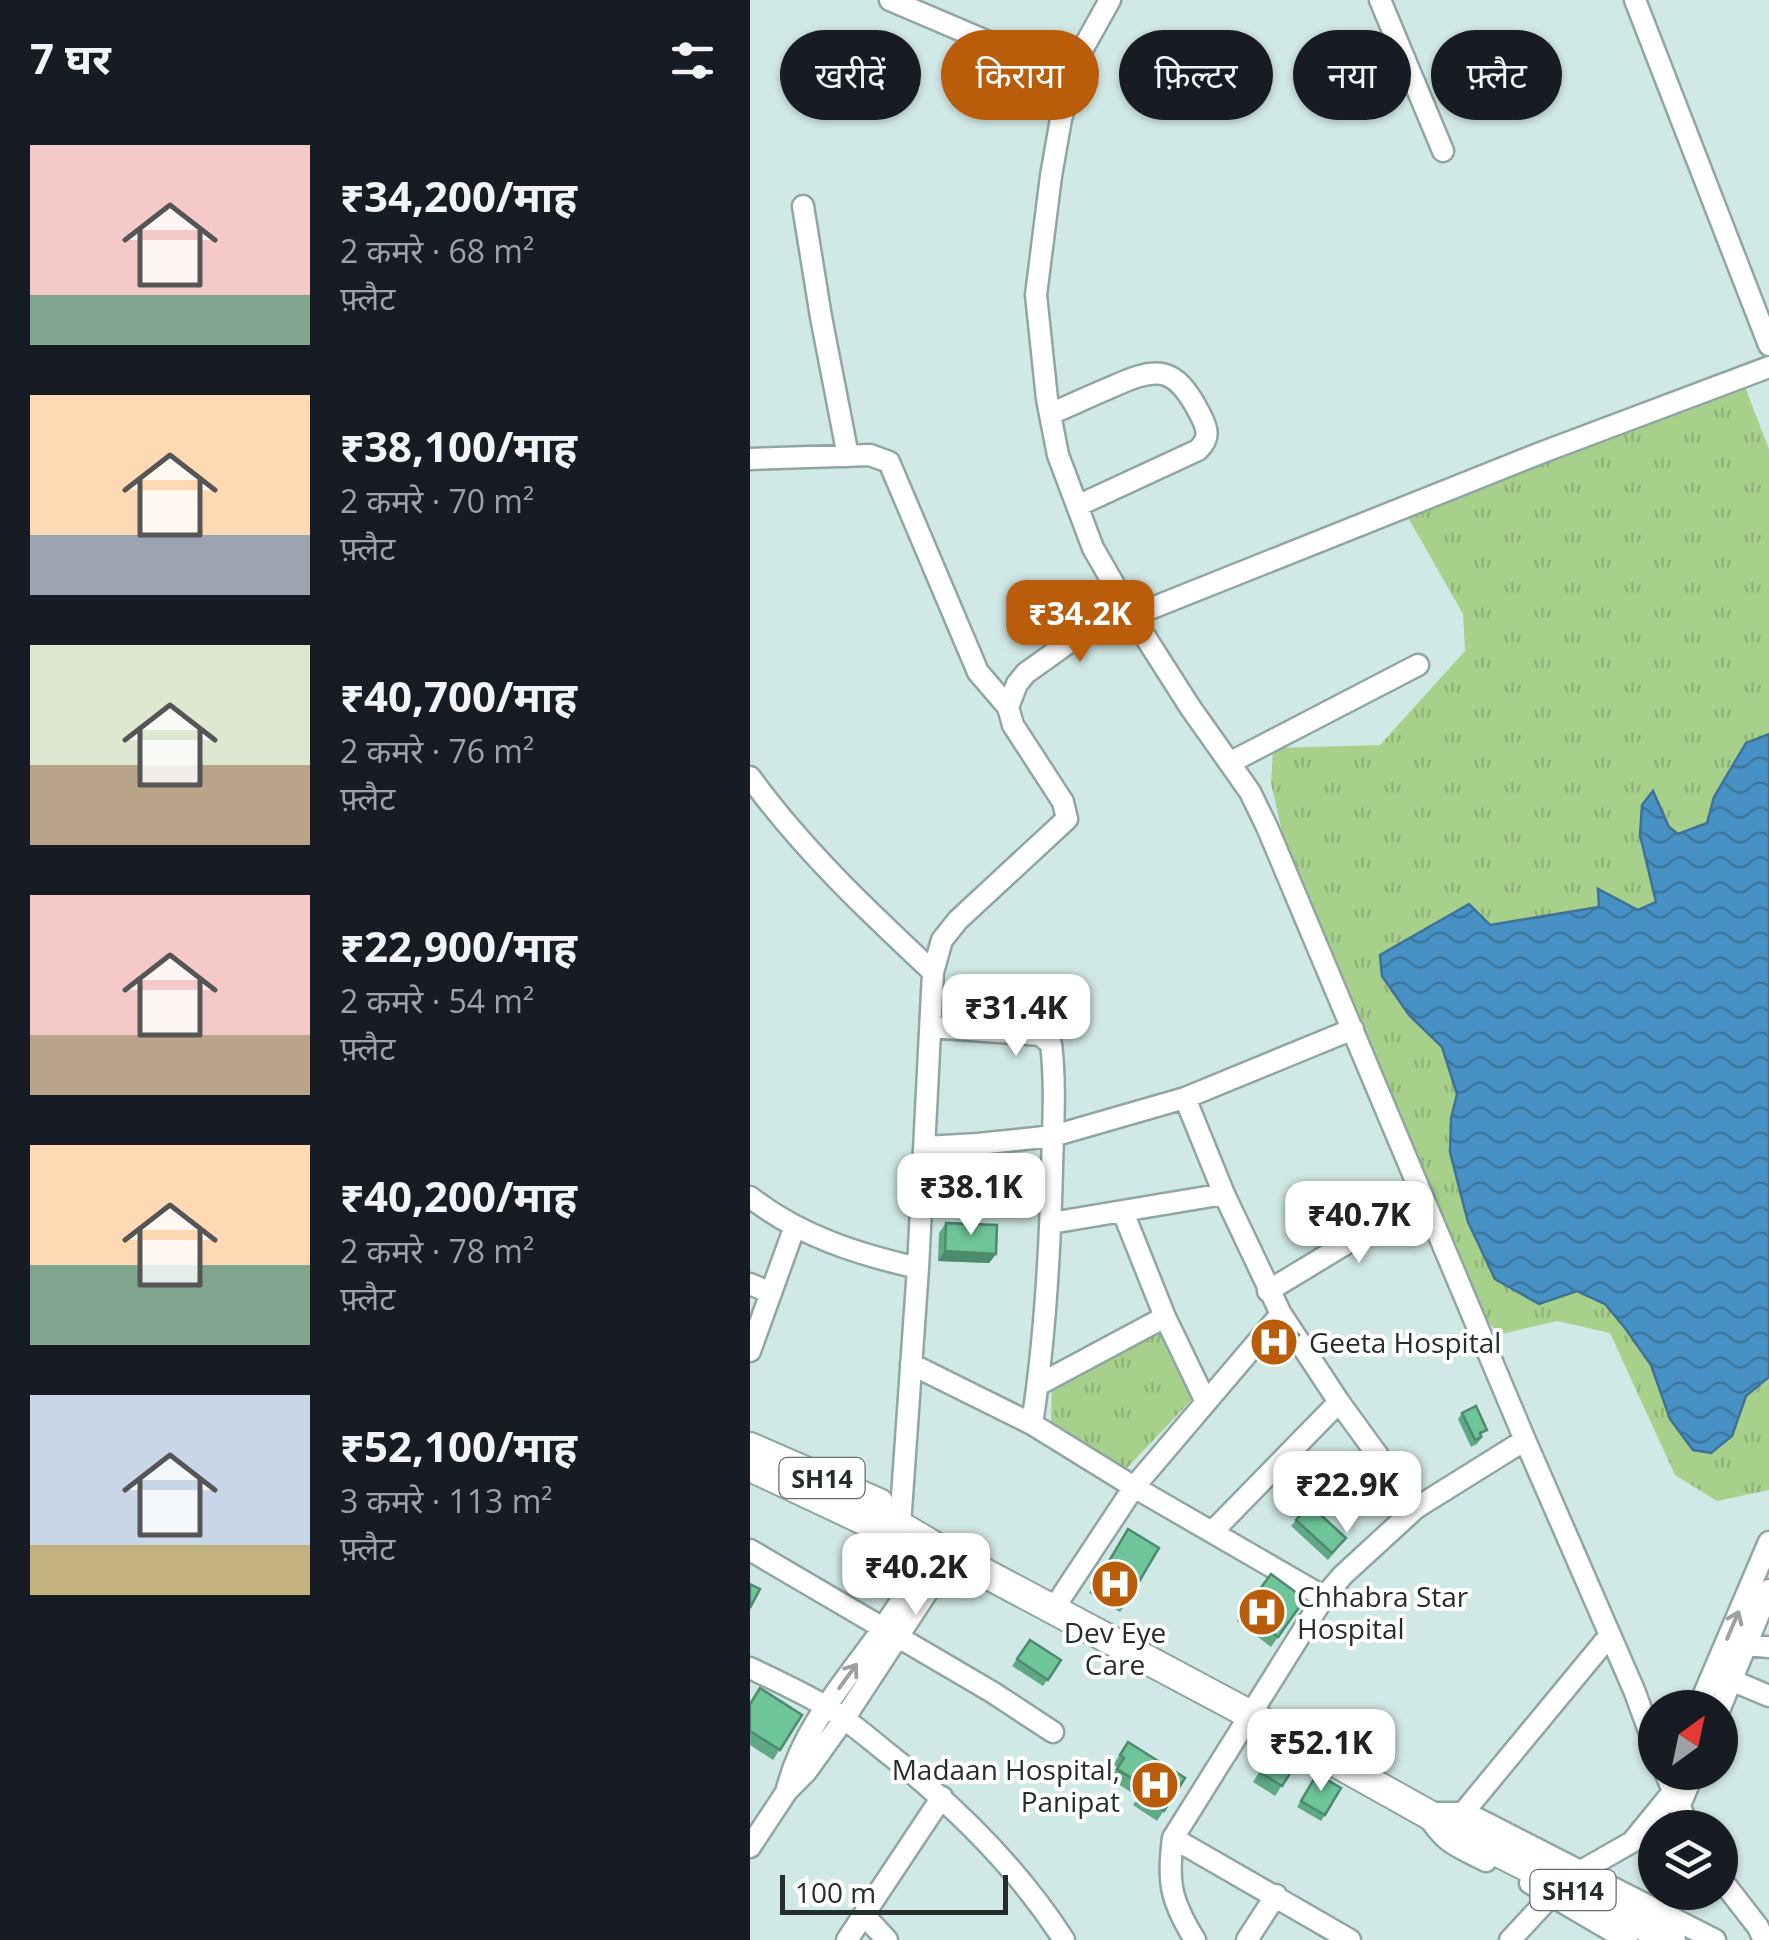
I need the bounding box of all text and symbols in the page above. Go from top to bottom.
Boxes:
text: 7 घर [30,29,111,86]
chip: खरीदें [780,30,921,120]
chip: किराया [941,30,1099,120]
chip: फ़िल्टर [1119,30,1273,120]
chip: नया [1293,30,1411,120]
chip: फ़्लैट [1431,30,1562,120]
icon: filters [665,33,720,88]
text: ₹34,200/माह [340,167,577,224]
icon: home [110,185,230,305]
text: 2 कमरे · 68 m² [340,229,534,272]
text: फ़्लैट [340,276,395,319]
text: ₹38,100/माह [340,417,577,474]
icon: home [110,435,230,555]
text: 2 कमरे · 70 m² [340,479,534,522]
text: फ़्लैट [340,526,395,569]
pin: ₹34.2K [999,580,1161,665]
text: ₹34.2K [1028,591,1132,634]
text: ₹40,700/माह [340,667,577,724]
icon: home [110,685,230,805]
text: 2 कमरे · 76 m² [340,729,534,772]
text: फ़्लैट [340,776,395,819]
text: ₹22,900/माह [340,917,577,974]
icon: home [110,935,230,1055]
pin: ₹31.4K [935,974,1097,1059]
text: 2 कमरे · 54 m² [340,979,534,1022]
text: ₹31.4K [964,985,1068,1028]
text: फ़्लैट [340,1026,395,1069]
pin: ₹38.1K [890,1153,1052,1238]
text: ₹38.1K [919,1164,1023,1207]
text: ₹40,200/माह [340,1167,577,1224]
pin: ₹40.7K [1278,1181,1440,1266]
icon: home [110,1185,230,1305]
text: ₹40.7K [1307,1192,1411,1235]
text: 2 कमरे · 78 m² [340,1229,534,1272]
text: फ़्लैट [340,1276,395,1319]
hospital icon: Geeta Hospital [1248,1316,1300,1368]
place label: Geeta Hospital [1309,1323,1501,1361]
text: ₹52,100/माह [340,1417,577,1474]
icon: home [110,1435,230,1555]
pin: ₹22.9K [1266,1451,1428,1536]
road number: SH14 [780,1458,864,1498]
text: ₹22.9K [1295,1462,1399,1505]
text: 3 कमरे · 113 m² [340,1479,552,1522]
text: फ़्लैट [340,1526,395,1569]
pin: ₹40.2K [835,1533,997,1618]
text: ₹40.2K [864,1544,968,1587]
hospital icon: Dev Eye Care [1089,1558,1141,1610]
place label: Chhabra Star Hospital [1297,1577,1469,1647]
hospital icon: Chhabra Star Hospital [1236,1586,1288,1638]
one-way arrow [1725,1610,1743,1640]
place label: Dev Eye Care [1064,1613,1166,1683]
one-way arrow [838,1662,859,1690]
north arrow [1638,1690,1738,1790]
map controls [1638,1690,1738,1910]
pin: ₹52.1K [1240,1709,1402,1794]
text: ₹52.1K [1269,1720,1373,1763]
place label: Madaan Hospital, Panipat [892,1750,1120,1820]
hospital icon: Madaan Hospital, Panipat [1129,1759,1181,1811]
button: layers [1638,1810,1738,1910]
scale bar [780,1870,1008,1914]
road number: SH14 [1530,1870,1616,1910]
text: 100 m [795,1873,876,1911]

